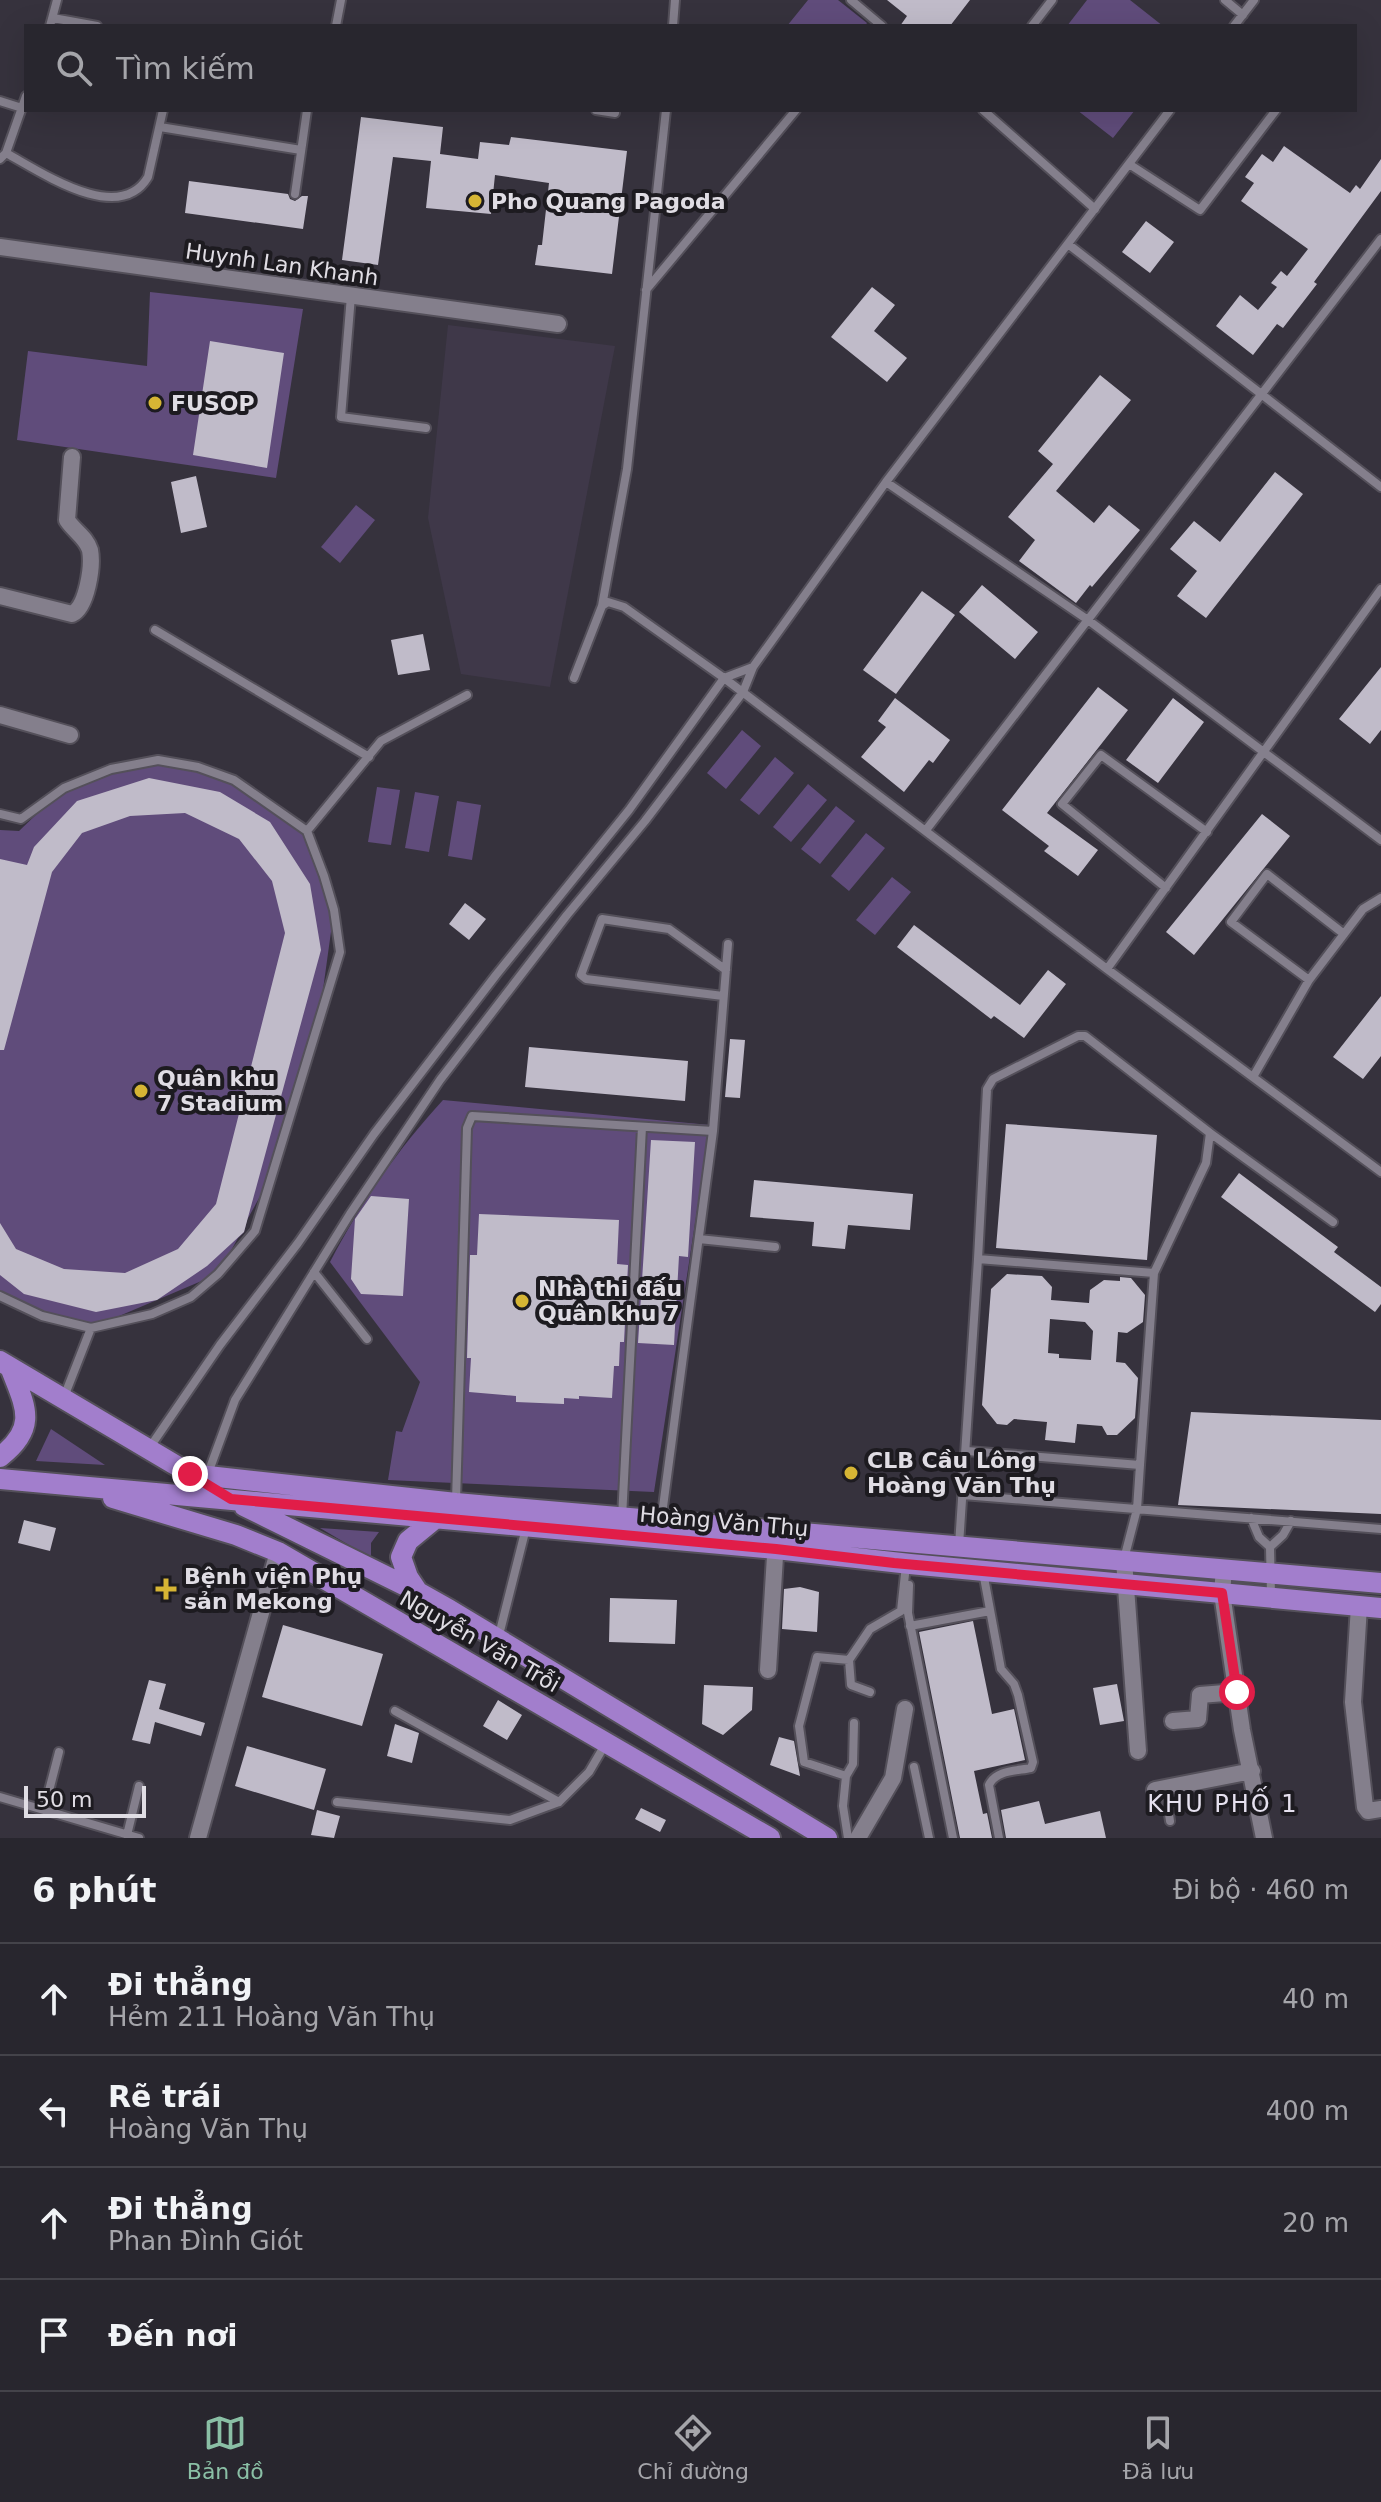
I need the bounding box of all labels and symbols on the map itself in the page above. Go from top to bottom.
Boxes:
place label: Pho Quang Pagoda [491,189,726,214]
marker: Pho Quang Pagoda [466,192,484,210]
street label: Huynh Lan Khanh [184,239,380,290]
place label: FUSOP [171,391,255,416]
marker: FUSOP [146,394,164,412]
place label: Quân khu 7 Stadium [157,1066,283,1116]
marker: Quân khu 7 Stadium [132,1082,150,1100]
place label: Nhà thi đấu Quân khu 7 [538,1276,682,1326]
marker: Nhà thi đấu Quân khu 7 [513,1292,531,1310]
place label: CLB Cầu Lông Hoàng Văn Thụ [867,1448,1056,1498]
route end [172,1456,208,1492]
marker: CLB Cầu Lông Hoàng Văn Thụ [842,1464,860,1482]
street label: Hoàng Văn Thụ [639,1502,809,1541]
place label: Bệnh viện Phụ sản Mekong [184,1564,362,1614]
marker: Bệnh viện Phụ sản Mekong [155,1578,177,1600]
street label: Nguyễn Văn Trỗi [395,1586,564,1697]
route start [1219,1674,1255,1710]
scale bar [24,1782,146,1818]
district label: KHU PHỐ 1 [1147,1786,1299,1818]

